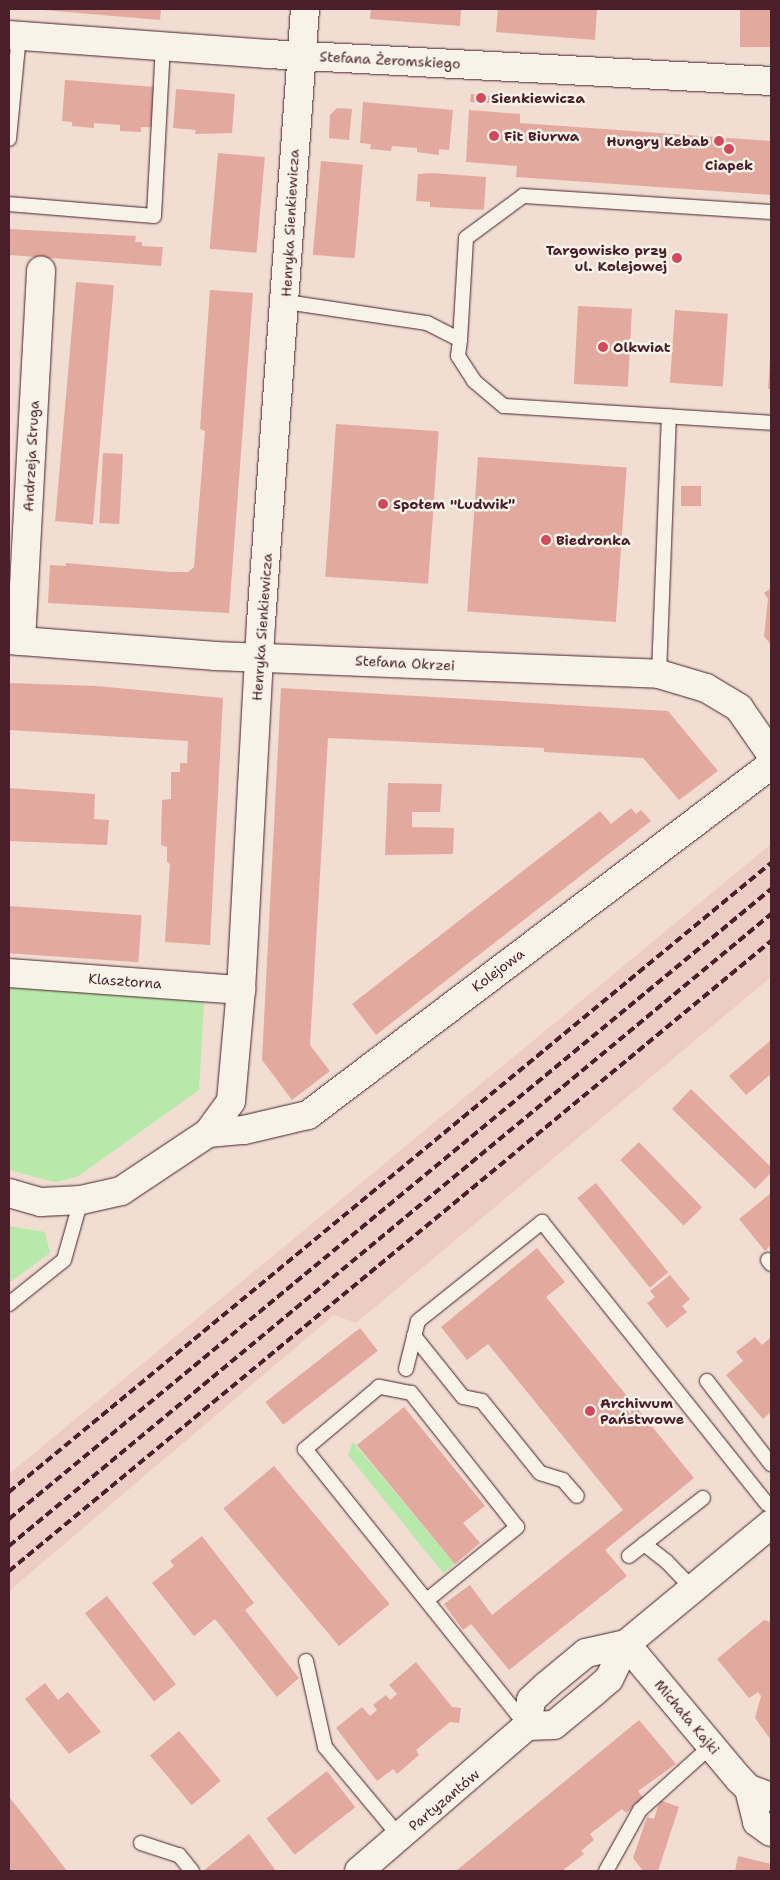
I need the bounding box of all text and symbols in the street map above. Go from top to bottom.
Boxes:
street label: Stefana Żeromskiego [319,48,461,72]
place label: Sienkiewicza [491,90,585,106]
marker: Sienkiewicza [475,92,487,104]
place label: Fit Biurwa [504,128,579,144]
marker: Fit Biurwa [488,130,500,142]
place label: Hungry Kebab [607,133,709,149]
marker: Hungry Kebab [713,135,725,147]
marker: Ciapek [723,143,735,155]
street label: Henryka Sienkiewicza [278,149,302,297]
place label: Ciapek [705,157,753,173]
place label: Targowisko przy ul. Kolejowej [546,242,667,274]
marker: Targowisko przy ul. Kolejowej [671,252,683,264]
place label: Olkwiat [613,339,671,355]
marker: Olkwiat [597,341,609,353]
street label: Andrzeja Struga [20,400,42,512]
place label: Społem "Ludwik" [393,496,515,512]
marker: Społem "Ludwik" [377,498,389,510]
place label: Biedronka [556,532,631,548]
marker: Biedronka [540,534,552,546]
street label: Henryka Sienkiewicza [248,553,276,701]
street label: Stefana Okrzei [355,652,455,674]
street label: Kolejowa [468,945,528,995]
street label: Klasztorna [88,970,162,992]
place label: Archiwum Państwowe [600,1395,684,1428]
marker: Archiwum Państwowe [584,1405,596,1417]
street label: Michała Kajki [651,1676,723,1758]
street label: Partyzantów [405,1766,483,1834]

